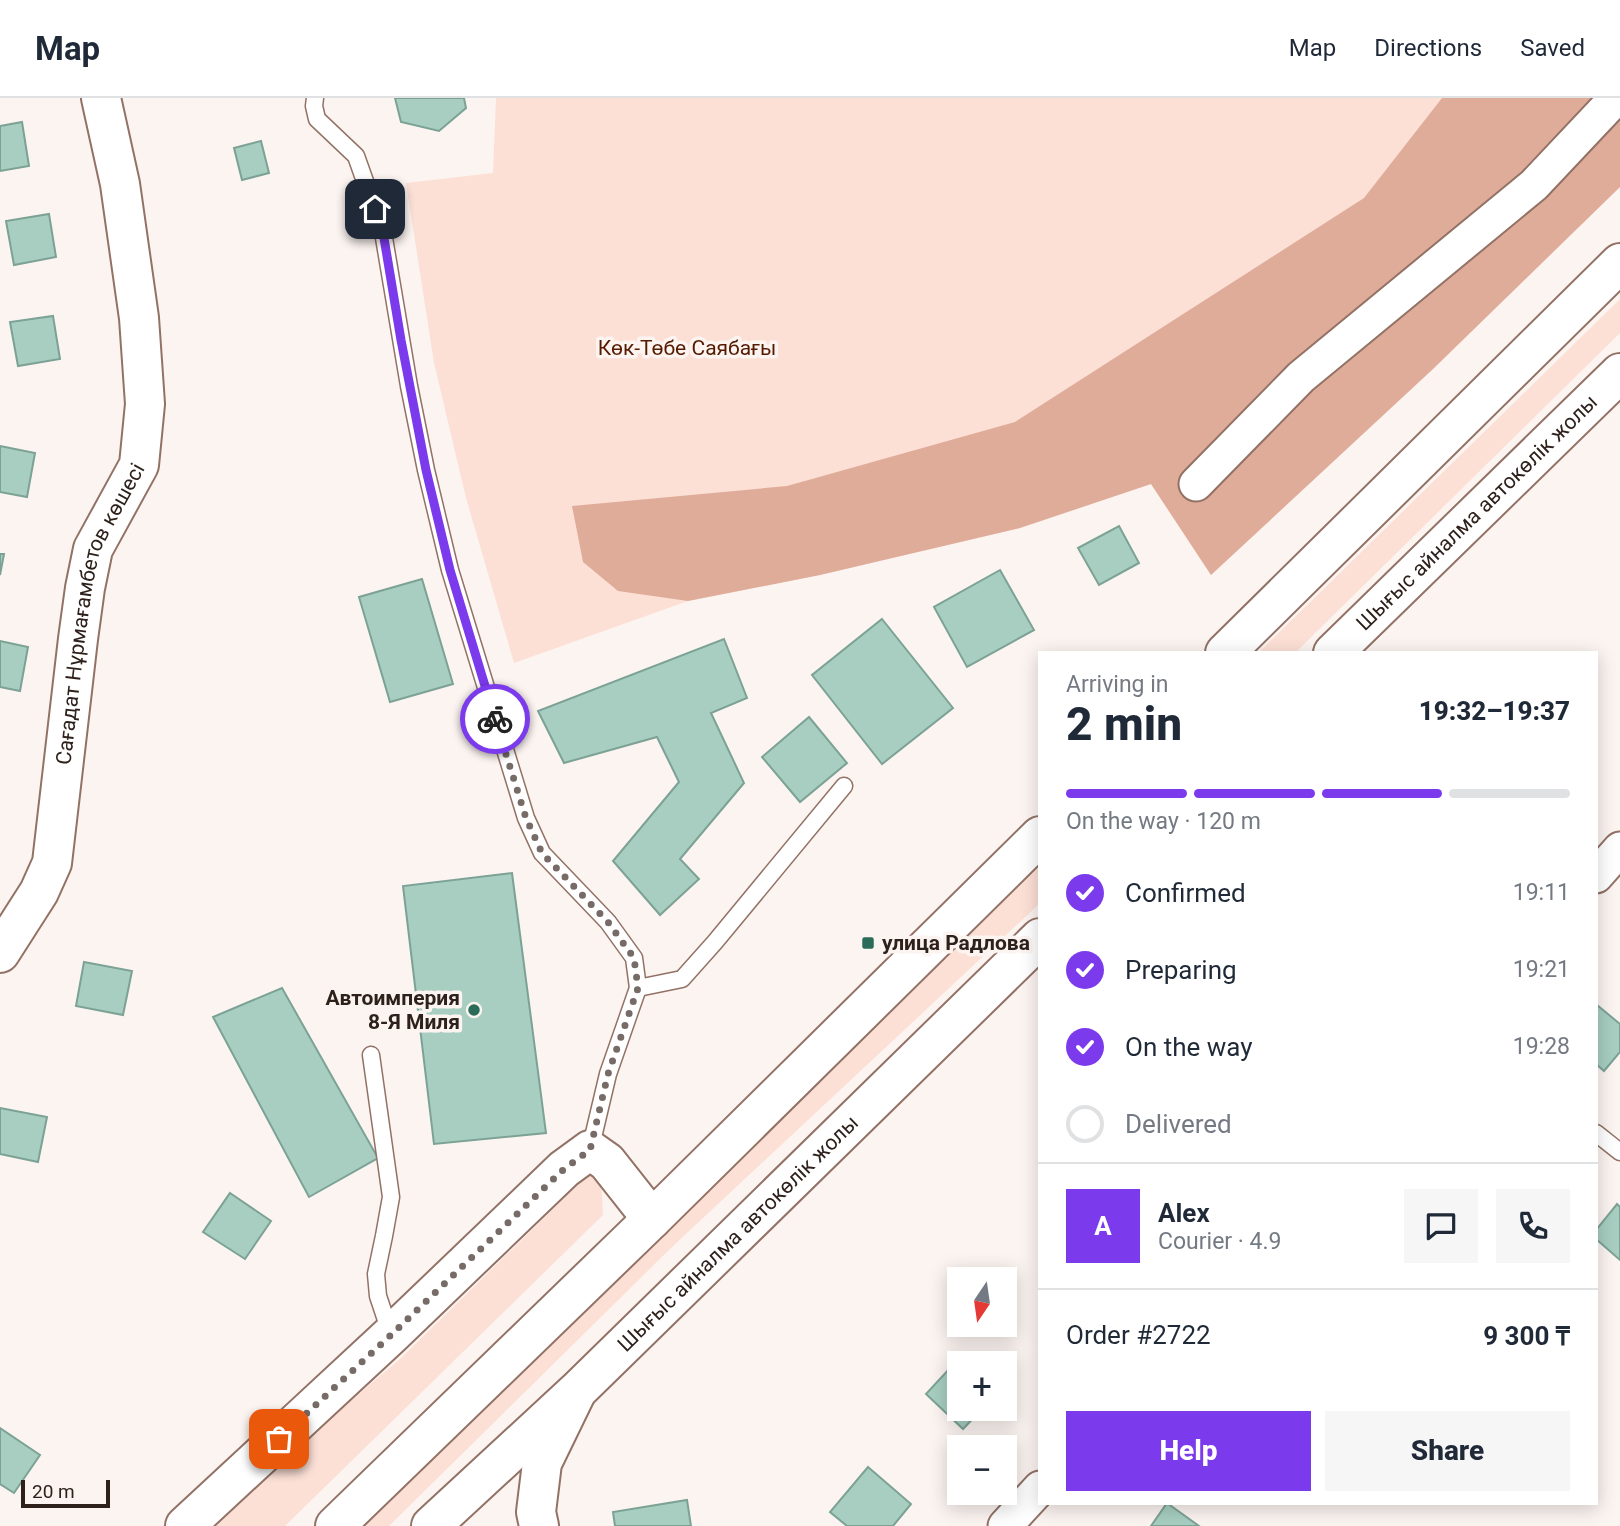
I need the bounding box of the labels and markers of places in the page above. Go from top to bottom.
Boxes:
pin [345,179,405,239]
place label: улица Радлова [882,931,1030,955]
marker: улица Радлова [860,935,876,951]
place label: Автоимперия 8-Я Миля [325,986,460,1034]
marker: Автоимперия 8-Я Миля [466,1002,482,1018]
pin [249,1409,309,1469]

